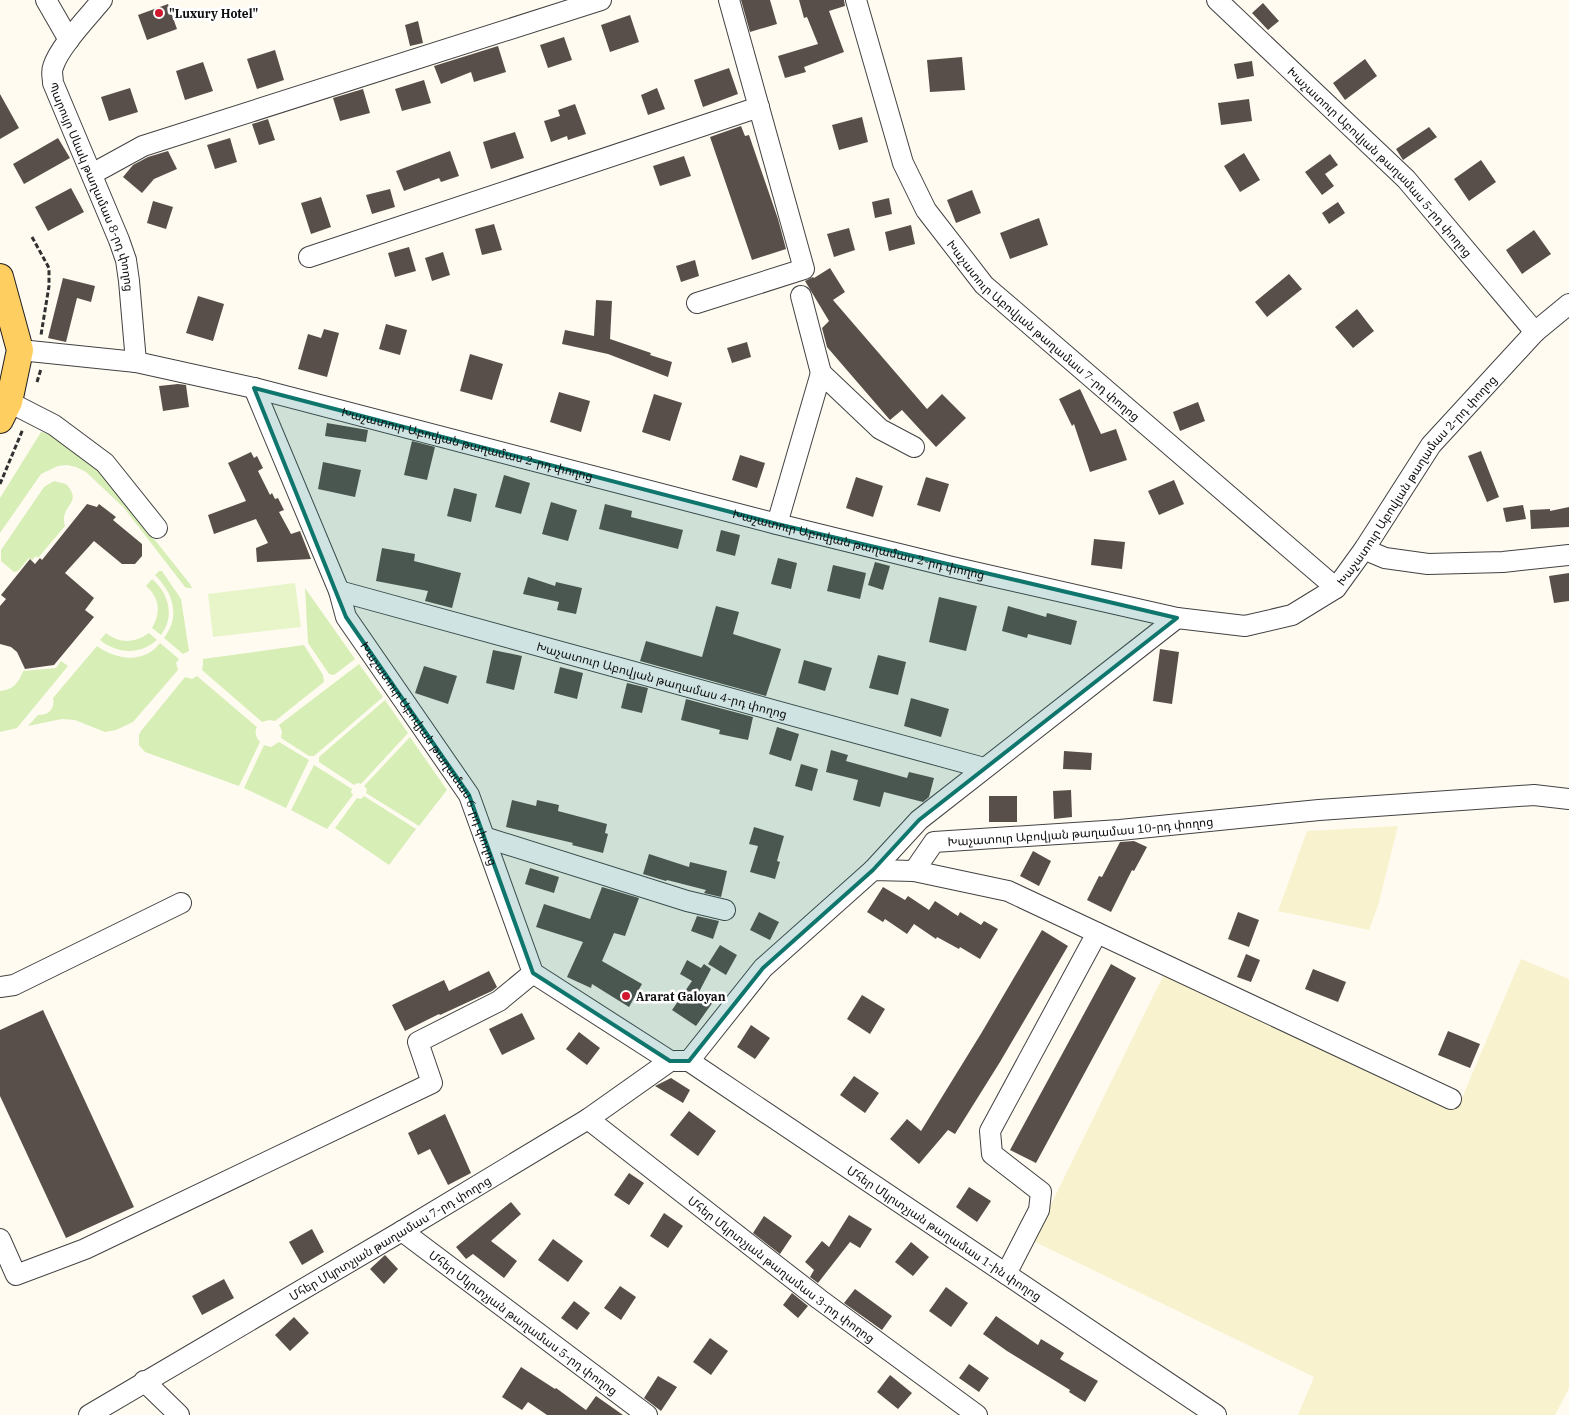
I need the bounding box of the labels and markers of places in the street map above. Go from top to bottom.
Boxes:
place label: "Luxury Hotel" [169,6,258,21]
marker: "Luxury Hotel" [153,7,165,19]
place label: Ararat Galoyan [636,989,726,1004]
marker: Ararat Galoyan [620,990,632,1002]

